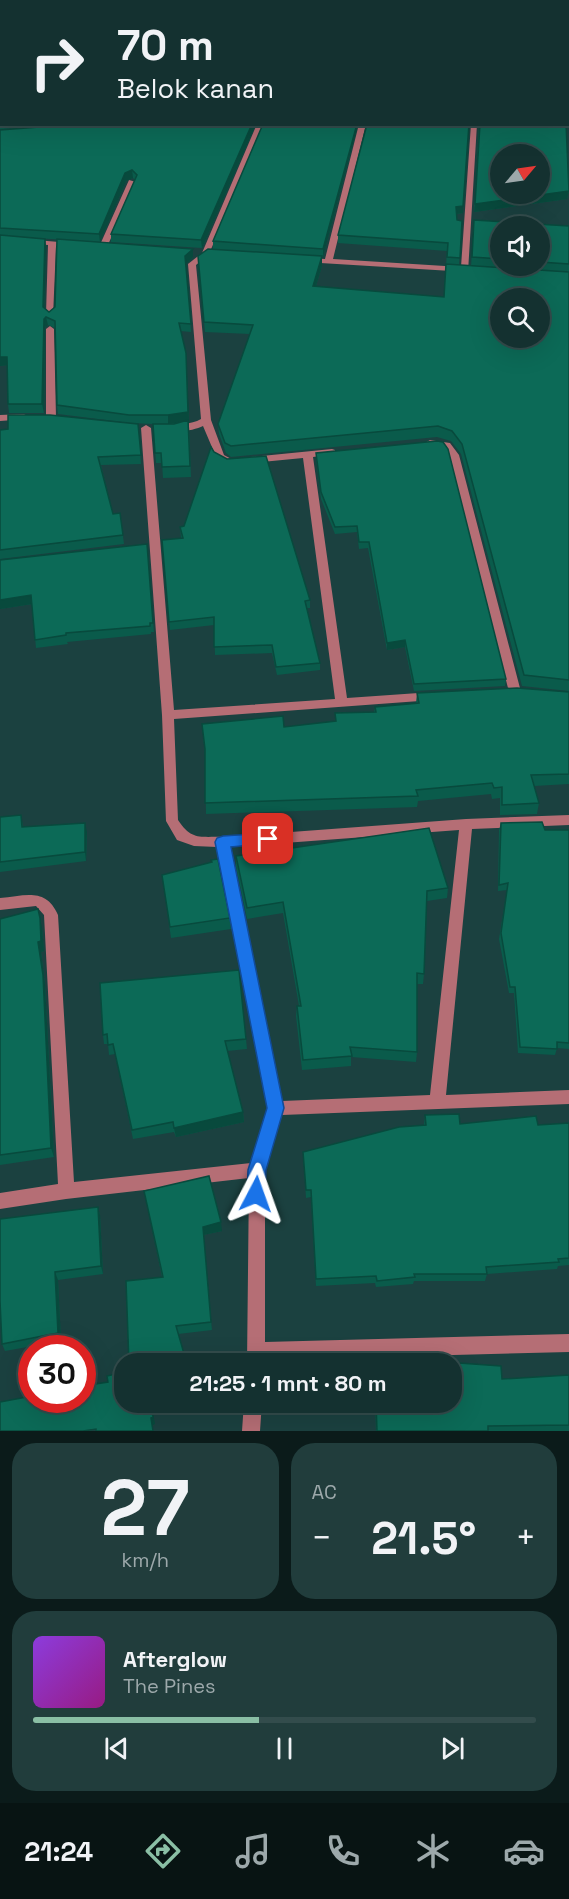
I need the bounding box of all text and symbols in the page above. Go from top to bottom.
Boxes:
text: 70 m [117,19,214,72]
icon: right [18,24,96,102]
text: Belok kanan [117,71,274,106]
north arrow [490,144,550,204]
map controls [490,144,550,348]
button: sound [490,216,550,276]
button: search [490,288,550,348]
pin [242,813,293,864]
icon: arrive [251,822,284,855]
position arrow [224,1162,288,1226]
speed limit sign: 30 [18,1335,96,1413]
text: 21:25 · 1 mnt · 80 m [189,1369,387,1397]
text: 27 [101,1458,190,1558]
text: AC [312,1479,337,1505]
text: 21.5° [371,1510,476,1567]
text: − [312,1517,332,1559]
text: + [516,1517,536,1559]
text: km/h [121,1547,169,1573]
text: Afterglow [123,1645,227,1673]
text: The Pines [123,1673,216,1699]
icon: previous [100,1732,133,1765]
icon: pause [268,1732,301,1765]
icon: next [436,1732,469,1765]
icon: directions [142,1830,184,1872]
icon: music [232,1830,274,1872]
icon: phone [322,1830,364,1872]
icon: climate [412,1830,454,1872]
icon: car [503,1830,545,1872]
text: 21:24 [24,1834,93,1869]

